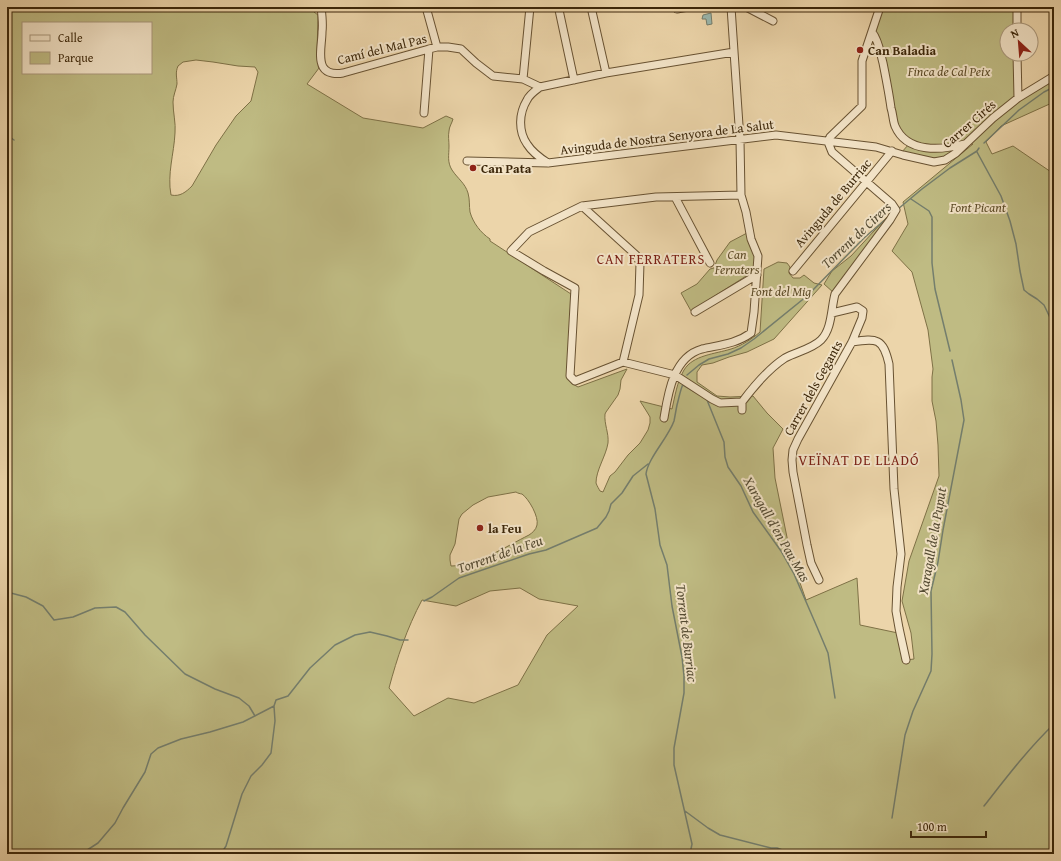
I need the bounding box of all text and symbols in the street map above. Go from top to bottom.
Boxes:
legend [22,22,152,74]
north arrow [999,22,1039,62]
text: N [1008,24,1022,42]
text: Calle [58,29,83,46]
street label: Camí del Mal Pas [335,29,429,69]
place label: Can Baladia [868,41,936,60]
marker: Can Baladia [855,45,865,55]
text: Parque [58,49,94,66]
park label: Finca de Cal Peix [907,62,990,81]
street label: Carrer Cirés [938,95,1000,153]
street label: Avinguda de Nostra Senyora de La Salut [559,114,775,160]
street label: Avinguda de Burriac [790,154,876,252]
place label: Can Pata [481,159,532,178]
marker: Can Pata [468,163,478,173]
water label: Torrent de Cirers [816,197,896,273]
park label: Font Picant [949,198,1007,217]
park label: Can Ferraters [714,245,760,279]
district label: CAN FERRATERS [597,249,705,269]
park label: Font del Mig [750,282,811,301]
street label: Carrer dels Gegants [779,337,847,439]
district label: VEÏNAT DE LLADÓ [798,450,920,470]
water label: Xaragall d'en Pau Mas [738,472,815,585]
water label: Xaragall de la Puput [913,485,951,597]
place label: la Feu [488,519,522,538]
marker: la Feu [475,523,485,533]
water label: Torrent de la Feu [454,530,546,578]
water label: Torrent de Burriac [671,583,703,683]
scale bar [911,813,986,839]
text: 100 m [917,818,947,835]

